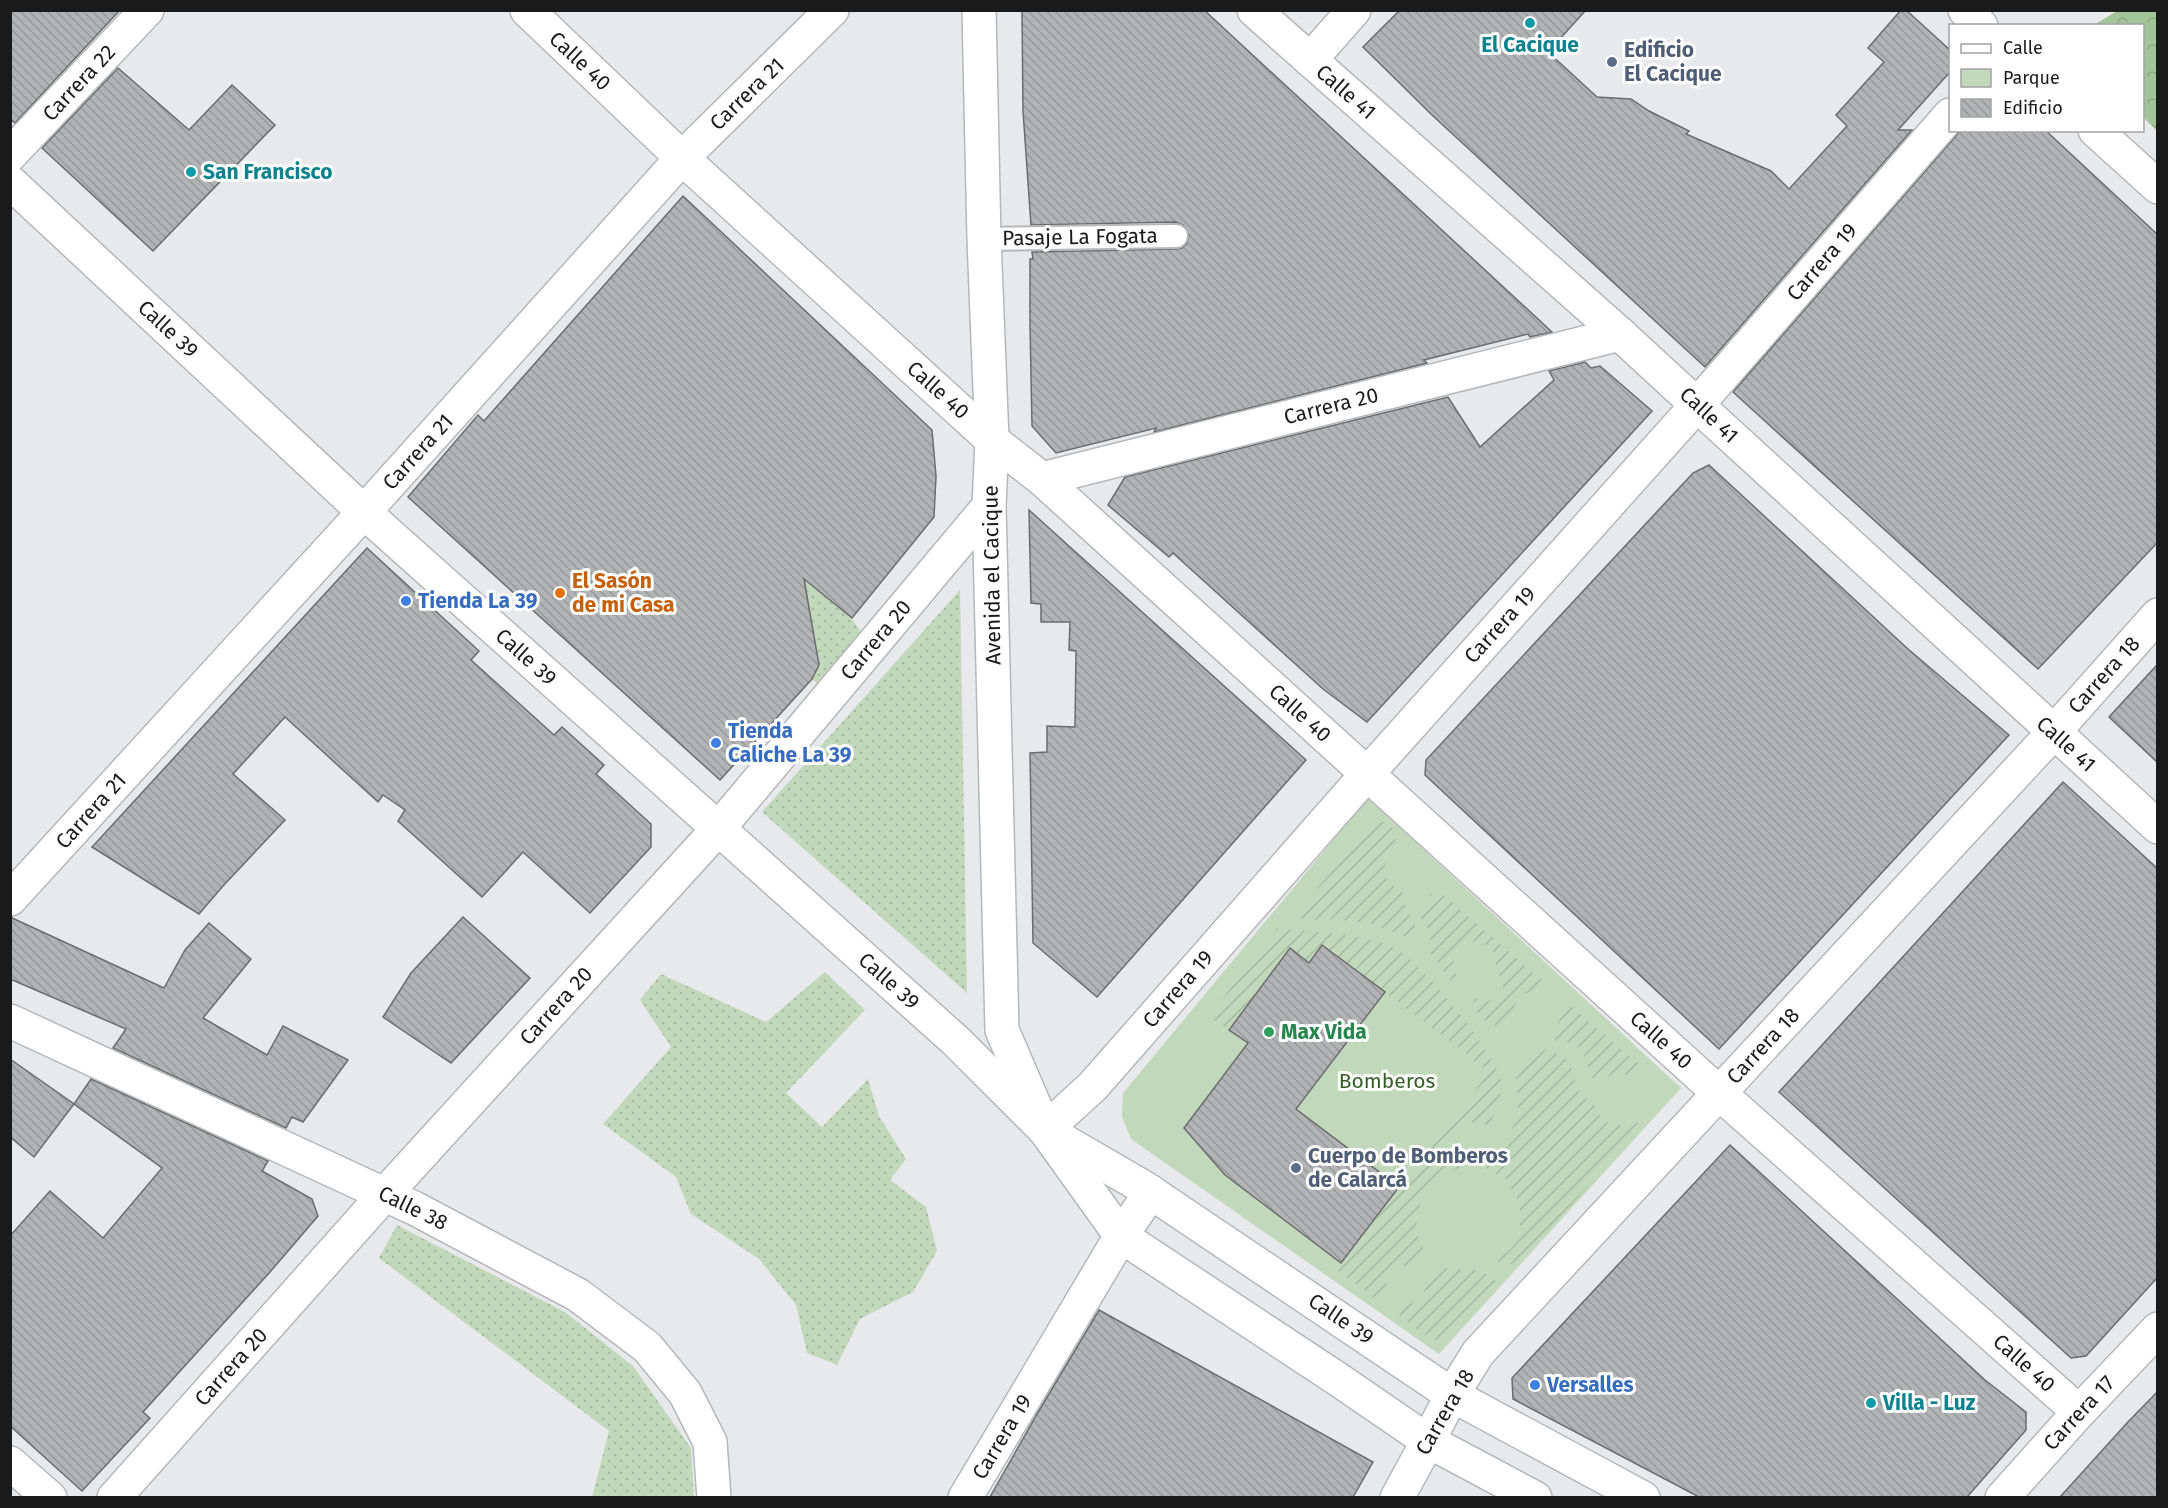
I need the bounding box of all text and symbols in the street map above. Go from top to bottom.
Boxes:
marker: El Cacique [1523,16,1537,30]
legend [1949,24,2144,132]
street label: Calle 40 [544,26,616,96]
place label: El Cacique [1481,32,1579,58]
place label: Edificio El Cacique [1624,37,1722,87]
text: Calle [2003,37,2043,59]
street label: Carrera 22 [37,39,121,127]
street label: Carrera 21 [704,52,790,136]
marker: Edificio El Cacique [1605,55,1619,69]
street label: Calle 41 [1311,59,1381,125]
text: Parque [2003,67,2060,89]
text: Edificio [2003,97,2063,119]
place label: San Francisco [203,159,332,185]
marker: San Francisco [184,165,198,179]
street label: Carrera 19 [1781,218,1863,306]
street label: Pasaje La Fogata [1002,223,1158,251]
street label: Calle 39 [132,295,204,363]
street label: Calle 40 [901,355,975,425]
street label: Calle 41 [1674,381,1744,449]
street label: Carrera 20 [1281,382,1381,430]
street label: Carrera 21 [377,409,459,495]
street label: Avenida el Cacique [977,485,1007,665]
place label: El Sasón de mi Casa [572,568,674,618]
street label: Carrera 19 [1459,581,1541,669]
marker: El Sasón de mi Casa [553,586,567,600]
place label: Tienda La 39 [418,588,538,614]
marker: Tienda La 39 [399,594,413,608]
street label: Carrera 20 [835,595,917,685]
street label: Calle 39 [490,623,562,691]
street label: Carrera 18 [2063,631,2145,719]
street label: Calle 40 [1263,678,1337,748]
street label: Calle 41 [2031,711,2101,777]
place label: Tienda Caliche La 39 [728,718,852,768]
marker: Tienda Caliche La 39 [709,736,723,750]
street label: Carrera 21 [50,768,132,854]
street label: Carrera 19 [1137,945,1219,1033]
street label: Calle 39 [853,947,925,1015]
street label: Carrera 20 [514,961,598,1051]
street label: Carrera 18 [1721,1002,1805,1090]
street label: Calle 40 [1624,1005,1698,1075]
place label: Max Vida [1281,1019,1367,1045]
marker: Max Vida [1262,1025,1276,1039]
park label: Bomberos [1339,1068,1435,1094]
place label: Cuerpo de Bomberos de Calarcá [1308,1143,1508,1193]
marker: Cuerpo de Bomberos de Calarcá [1289,1161,1303,1175]
street label: Calle 38 [374,1180,452,1236]
street label: Calle 39 [1303,1288,1379,1350]
street label: Carrera 20 [189,1322,273,1412]
street label: Calle 40 [1987,1328,2061,1398]
street label: Carrera 18 [1410,1364,1480,1460]
street label: Carrera 17 [2038,1370,2120,1456]
place label: Versalles [1546,1372,1634,1398]
marker: Versalles [1528,1378,1542,1392]
street label: Carrera 19 [967,1390,1037,1484]
place label: Villa - Luz [1882,1390,1976,1416]
marker: Villa - Luz [1864,1396,1878,1410]

